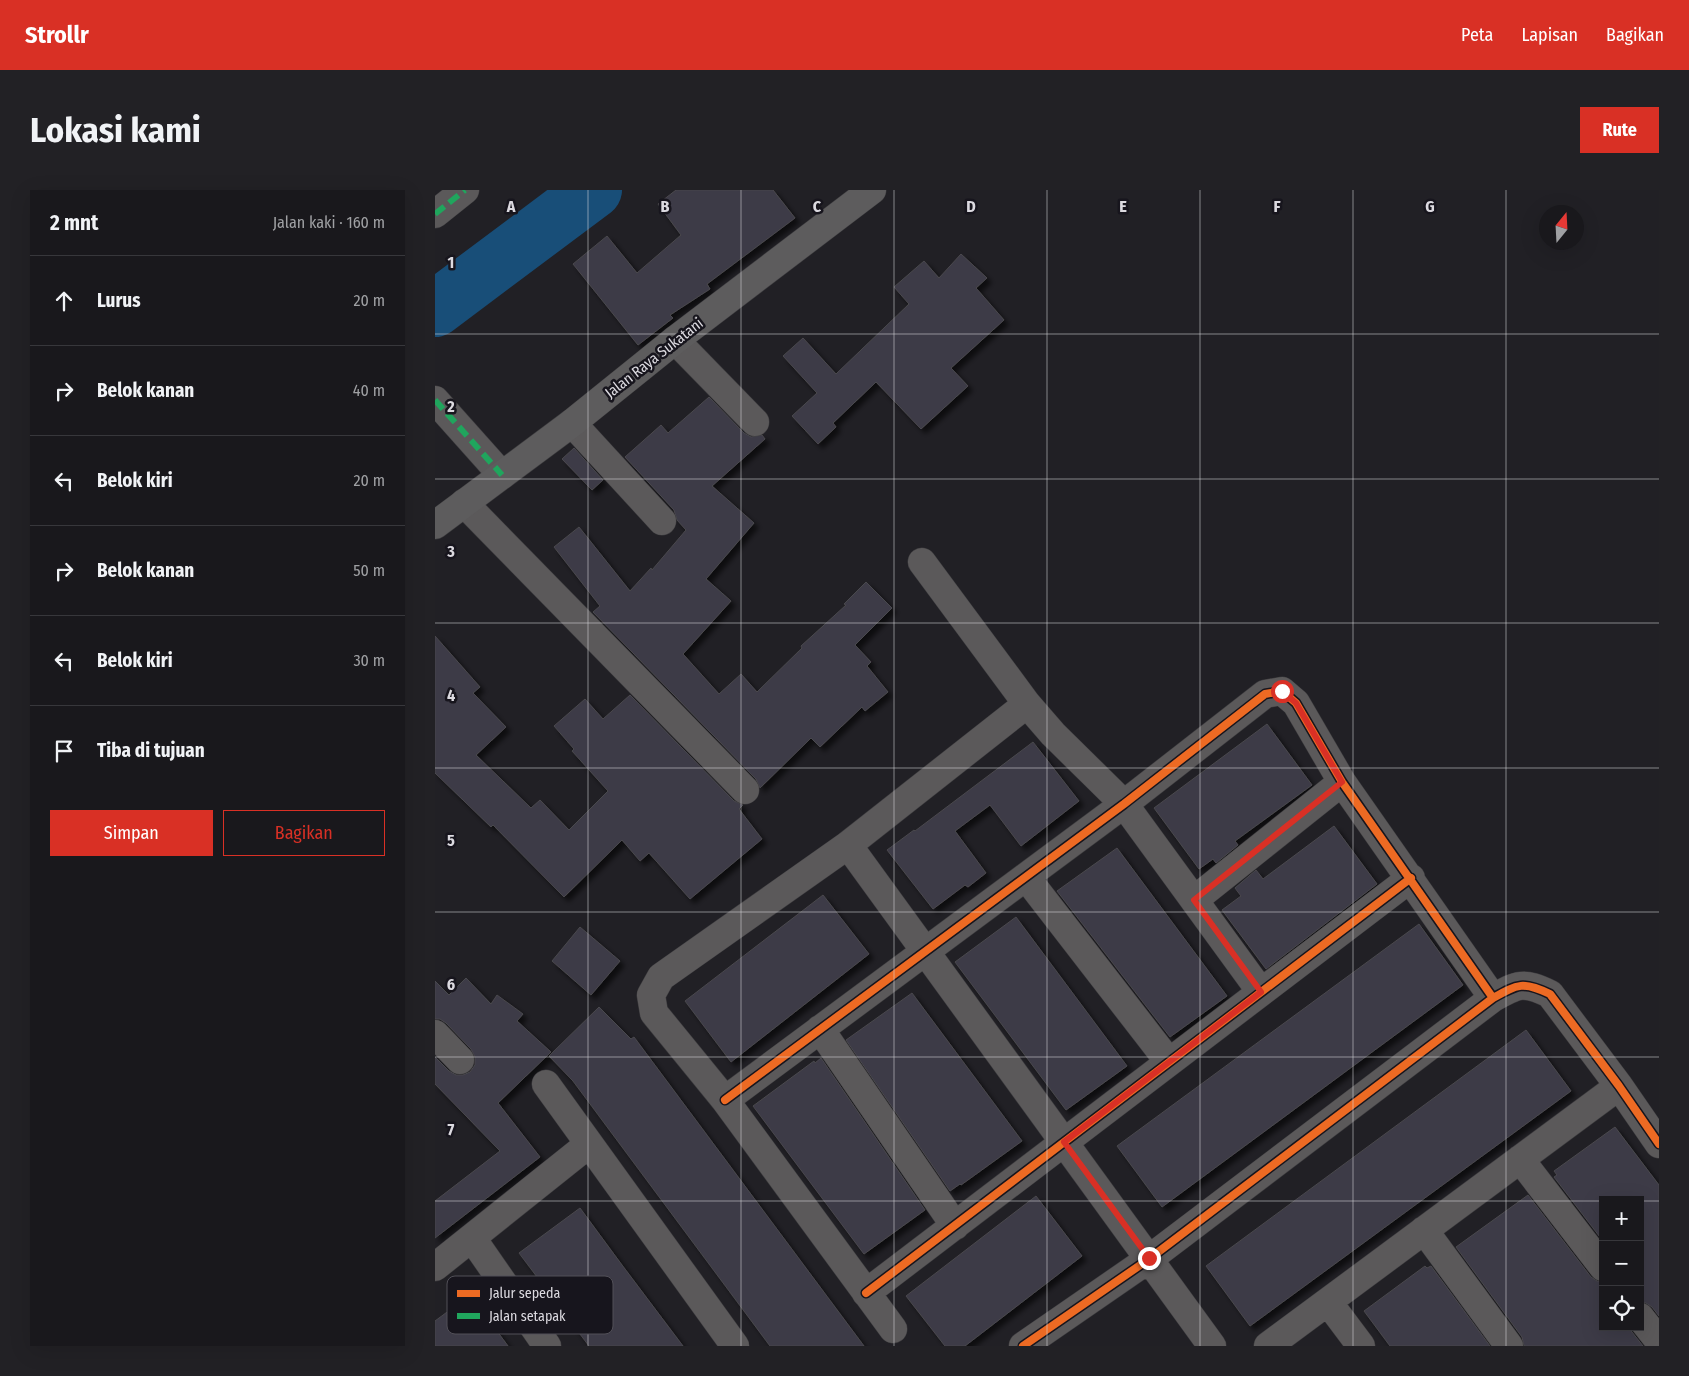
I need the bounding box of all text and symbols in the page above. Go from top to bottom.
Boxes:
text: Strollr [25,21,89,49]
text: Peta [1461,24,1493,46]
text: Lapisan [1521,24,1578,46]
text: Bagikan [1606,24,1664,46]
button: Rute [1580,107,1659,153]
text: Lokasi kami [30,109,201,151]
text: A [506,197,516,216]
text: B [661,197,670,216]
text: C [813,197,822,216]
text: D [966,197,976,216]
text: E [1119,197,1127,216]
text: F [1273,197,1281,216]
text: G [1425,197,1435,216]
north arrow [1539,205,1584,250]
text: 2 mnt [50,210,99,236]
text: Jalan kaki · 160 m [273,213,385,232]
text: 1 [448,253,454,272]
icon: ahead [50,287,78,315]
text: Lurus [97,289,141,312]
text: 20 m [354,291,385,310]
street label: Jalan Raya Sukatani [601,314,707,402]
icon: right [50,377,78,405]
text: Belok kanan [97,379,194,402]
text: 40 m [353,381,385,400]
text: 2 [446,397,455,416]
icon: left [50,467,78,495]
text: Belok kiri [97,469,173,492]
text: 20 m [354,471,385,490]
text: 3 [446,542,455,561]
icon: right [50,557,78,585]
text: Belok kanan [97,559,194,582]
text: 50 m [353,561,385,580]
icon: left [50,647,78,675]
text: Belok kiri [97,649,173,672]
text: 30 m [353,651,385,670]
route start [1271,680,1294,703]
text: 4 [447,686,455,705]
icon: arrive [50,737,78,765]
text: Tiba di tujuan [97,739,205,762]
button: Simpan [50,810,213,856]
button: Bagikan [223,810,385,856]
text: 5 [447,831,455,850]
text: 6 [447,975,455,994]
text: 7 [448,1120,455,1139]
map controls [1599,1196,1644,1331]
button: + [1599,1196,1644,1241]
button: − [1599,1241,1644,1286]
route end [1138,1247,1161,1270]
legend [447,1276,613,1334]
text: Jalur sepeda [489,1285,560,1302]
button: locate [1599,1286,1644,1331]
text: Jalan setapak [489,1308,566,1325]

